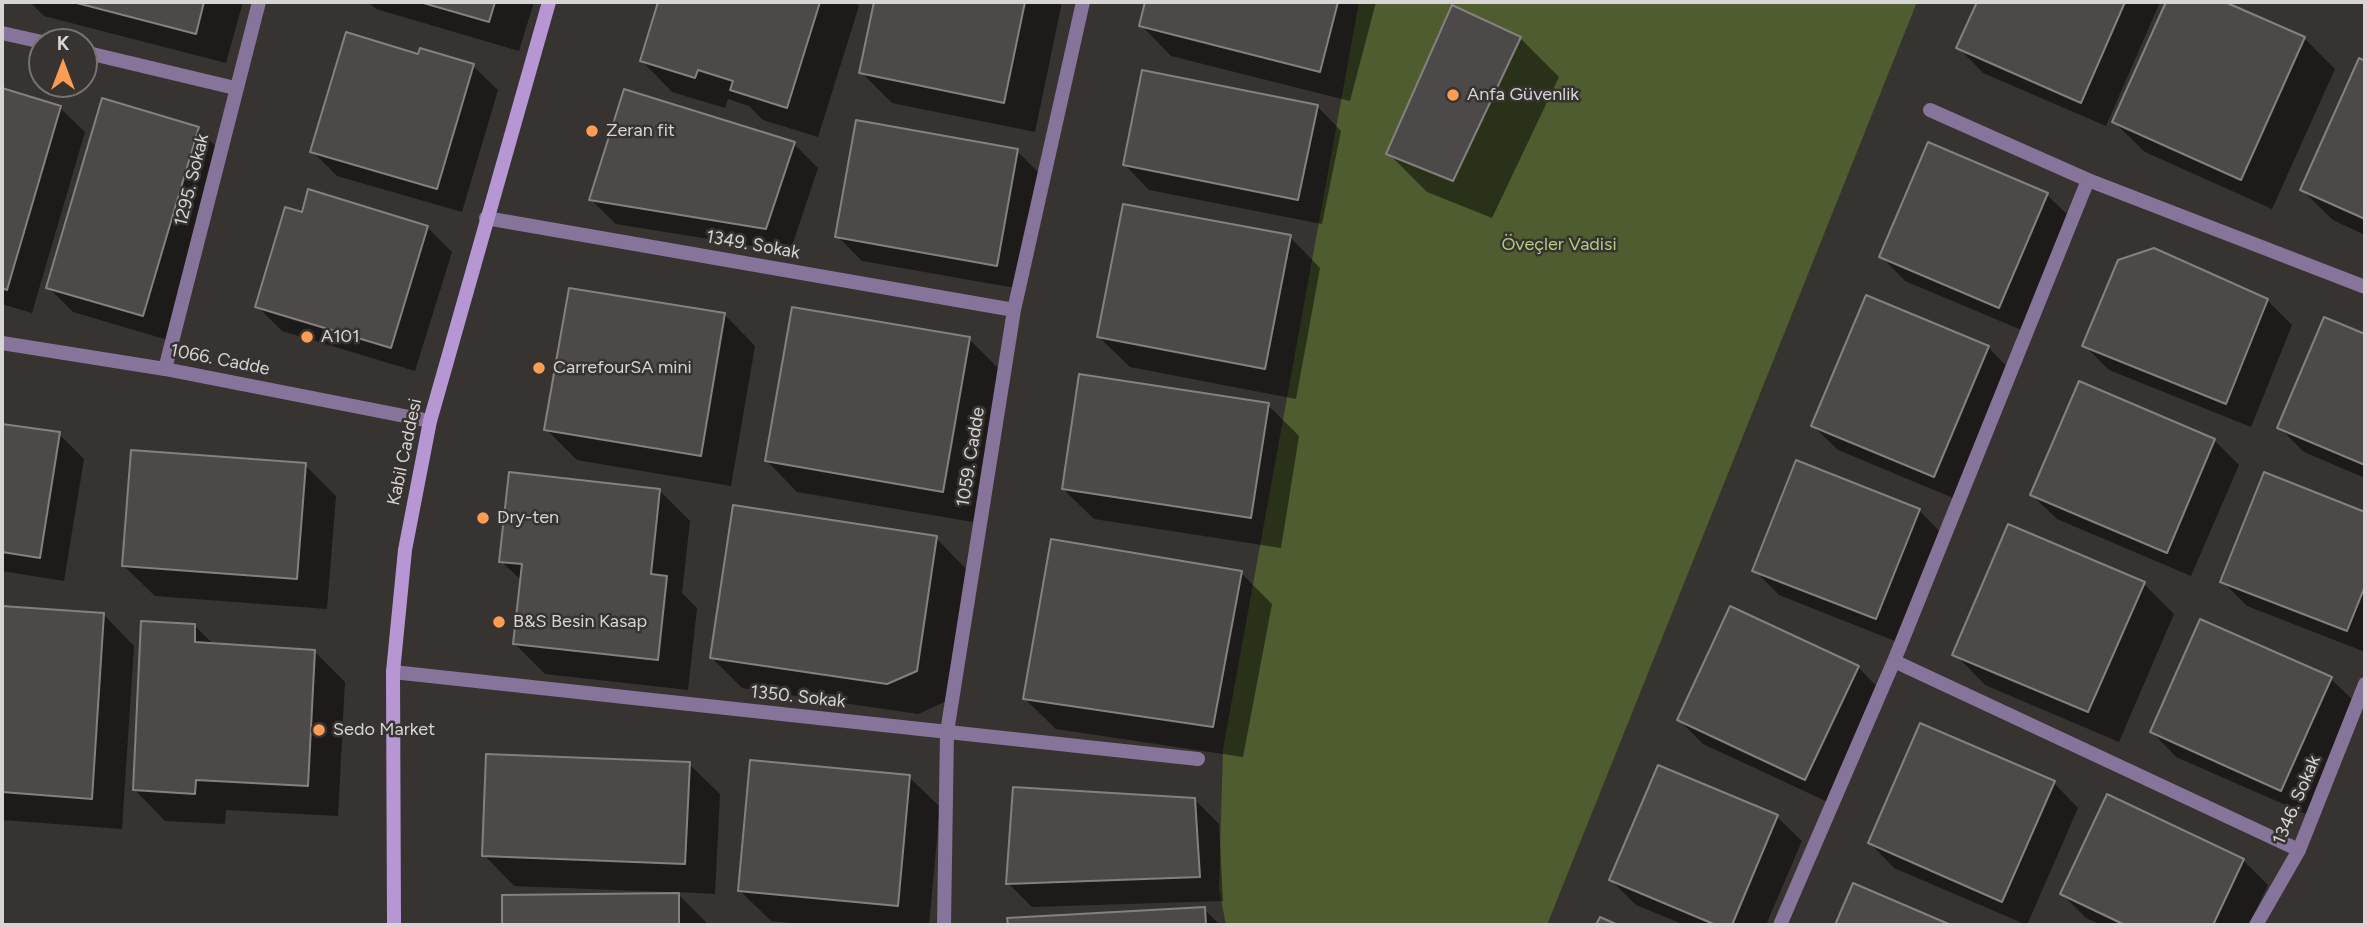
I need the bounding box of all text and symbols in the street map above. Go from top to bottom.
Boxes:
north arrow [28,28,98,98]
text: K [57,32,69,55]
place label: Anfa Güvenlik [1467,84,1579,106]
marker: Anfa Güvenlik [1445,87,1461,103]
place label: Zeran fit [606,120,675,142]
marker: Zeran fit [584,123,600,139]
street label: 1295. Sokak [170,132,214,228]
street label: 1349. Sokak [704,226,802,264]
park label: Öveçler Vadisi [1501,234,1617,256]
place label: A101 [321,326,360,348]
marker: A101 [299,329,315,345]
street label: 1066. Cadde [169,340,271,380]
place label: CarrefourSA mini [553,357,692,379]
marker: CarrefourSA mini [531,360,547,376]
street label: Kabil Caddesi [383,397,427,507]
street label: 1059. Cadde [952,406,990,508]
place label: Dry-ten [497,507,559,529]
marker: Dry-ten [475,510,491,526]
place label: B&S Besin Kasap [513,611,647,633]
marker: B&S Besin Kasap [491,614,507,630]
street label: 1350. Sokak [750,681,846,713]
place label: Sedo Market [333,719,435,741]
marker: Sedo Market [311,722,327,738]
street label: 1346. Sokak [2269,752,2325,848]

